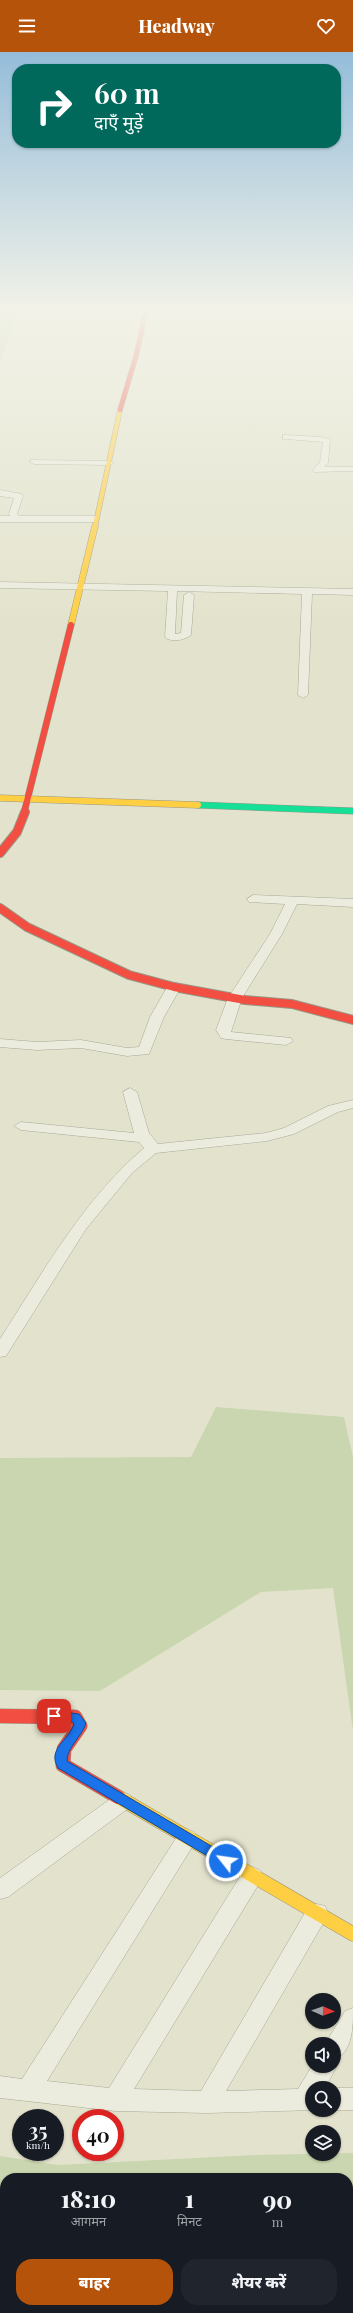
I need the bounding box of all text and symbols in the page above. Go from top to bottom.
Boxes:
text: Headway [138,14,215,38]
icon: menu [16,15,38,37]
icon: heart [315,15,337,37]
text: 60 m [94,74,160,111]
icon: right [28,80,80,132]
text: दाएँ मुड़ें [94,110,143,134]
pin [37,1699,71,1733]
icon: arrive [43,1705,65,1727]
position arrow [205,1840,247,1882]
north arrow [305,1993,341,2029]
map controls [305,1993,341,2161]
button: sound [305,2037,341,2073]
button: search [305,2081,341,2117]
speed limit sign: 40 [72,2109,124,2161]
text: 35 [29,2116,47,2143]
button: layers [305,2125,341,2161]
text: km/h [26,2138,50,2152]
text: 18:10 [61,2182,116,2214]
text: 1 [185,2182,194,2214]
text: 90 [263,2183,292,2215]
text: आगमन [71,2212,106,2229]
text: मिनट [177,2212,202,2229]
text: m [272,2213,283,2230]
button: बाहर [16,2259,173,2305]
button: शेयर करें [181,2259,337,2305]

